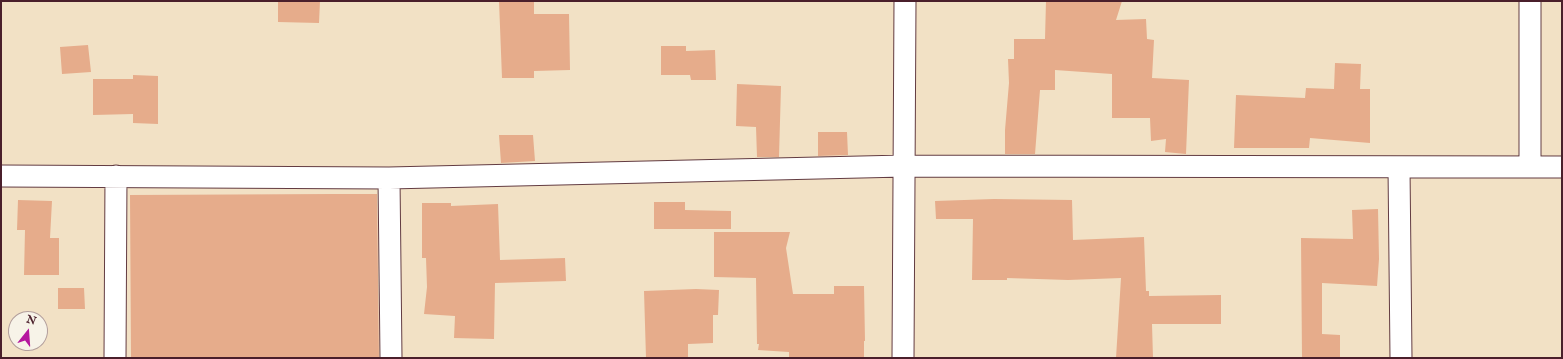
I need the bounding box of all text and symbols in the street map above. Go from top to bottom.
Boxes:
north arrow [8,311,48,351]
text: N [25,312,38,329]

